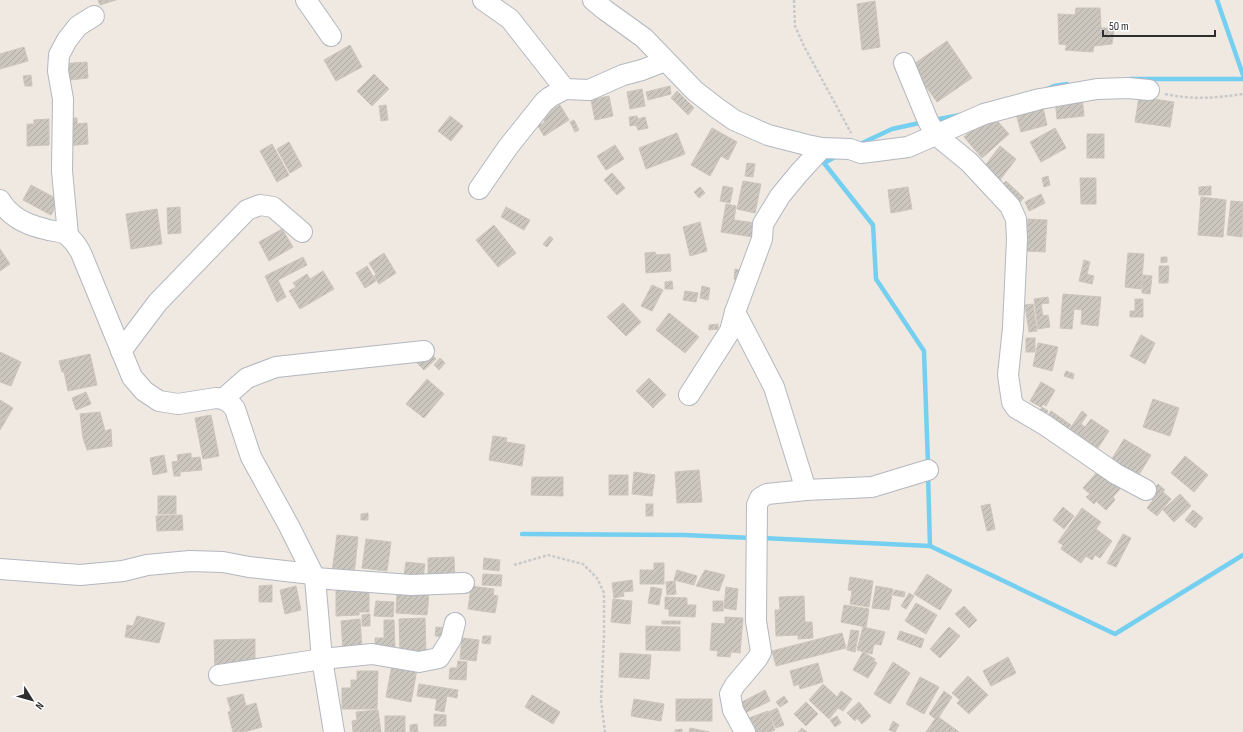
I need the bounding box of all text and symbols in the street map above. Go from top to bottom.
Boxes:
scale bar [1103,12,1215,38]
text: 50 m [1109,19,1129,34]
north arrow [12,680,52,720]
text: N [33,699,47,712]

